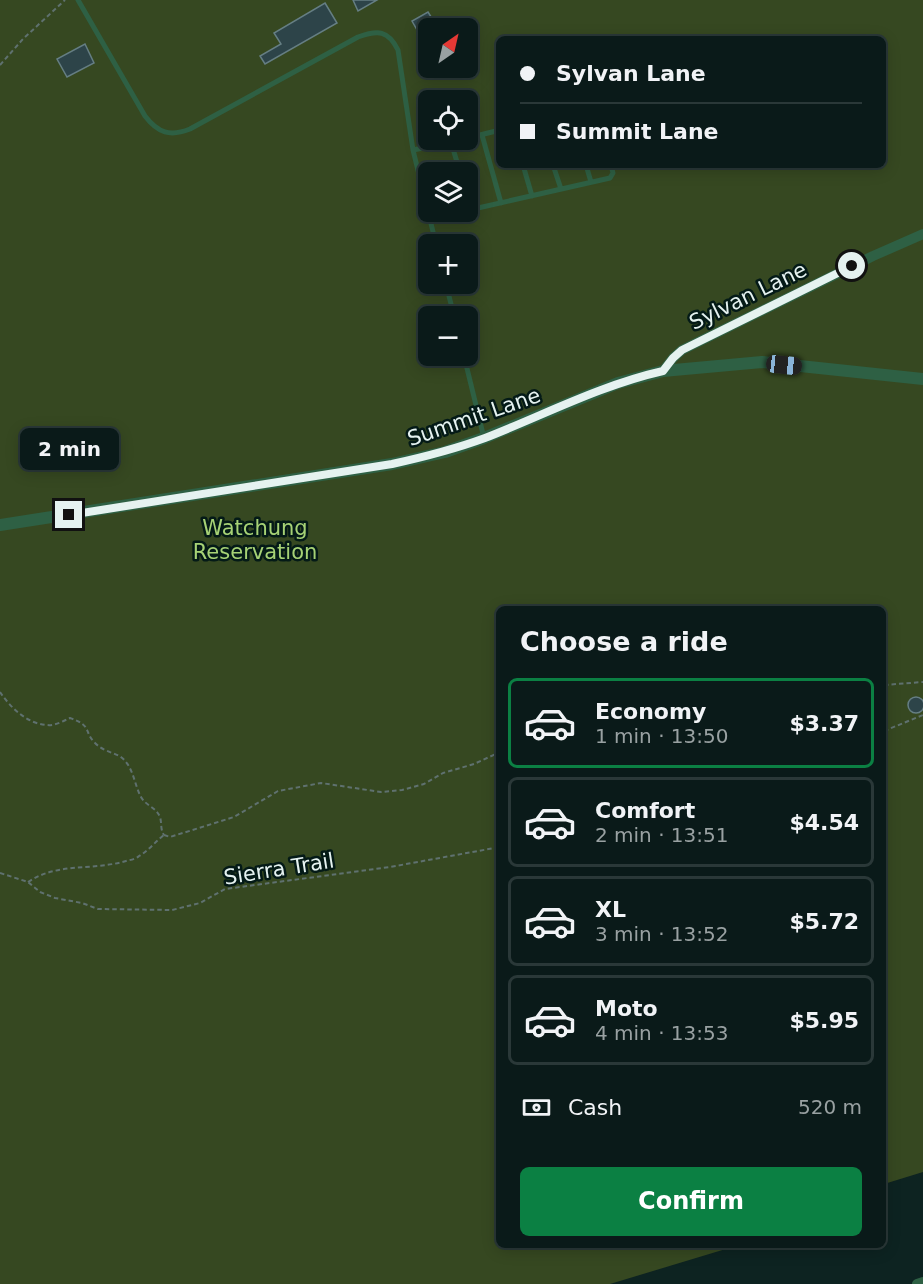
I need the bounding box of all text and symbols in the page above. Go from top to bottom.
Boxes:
north arrow [418,18,478,78]
map controls [418,18,478,366]
text: Sylvan Lane [556,61,706,86]
button: locate [418,90,478,150]
text: Summit Lane [556,119,719,144]
button: layers [418,162,478,222]
button: + [418,234,478,294]
route start [838,252,865,279]
street label: Sylvan Lane [685,257,811,335]
button: − [418,306,478,366]
car [765,354,803,376]
street label: Summit Lane [404,383,544,451]
callout: 2 min [20,428,118,470]
text: 2 min [38,437,101,461]
route end [55,501,82,528]
park label: Watchung Reservation [193,516,317,564]
text: Choose a ride [520,626,728,657]
icon: car [523,696,577,750]
text: Economy [595,699,706,724]
text: $3.37 [789,711,859,736]
text: 1 min · 13:50 [595,724,729,748]
icon: car [523,795,577,849]
text: Comfort [595,798,695,823]
text: $4.54 [789,810,859,835]
text: 2 min · 13:51 [595,823,729,847]
street label: Sierra Trail [222,848,336,890]
icon: car [523,894,577,948]
text: XL [595,897,626,922]
text: $5.72 [789,909,859,934]
text: 3 min · 13:52 [595,922,729,946]
icon: car [523,993,577,1047]
text: Moto [595,996,658,1021]
text: $5.95 [789,1008,859,1033]
text: 4 min · 13:53 [595,1021,729,1045]
icon: cash [520,1091,553,1124]
text: Cash [568,1095,622,1120]
text: 520 m [798,1095,862,1119]
button: Confirm [520,1167,862,1236]

